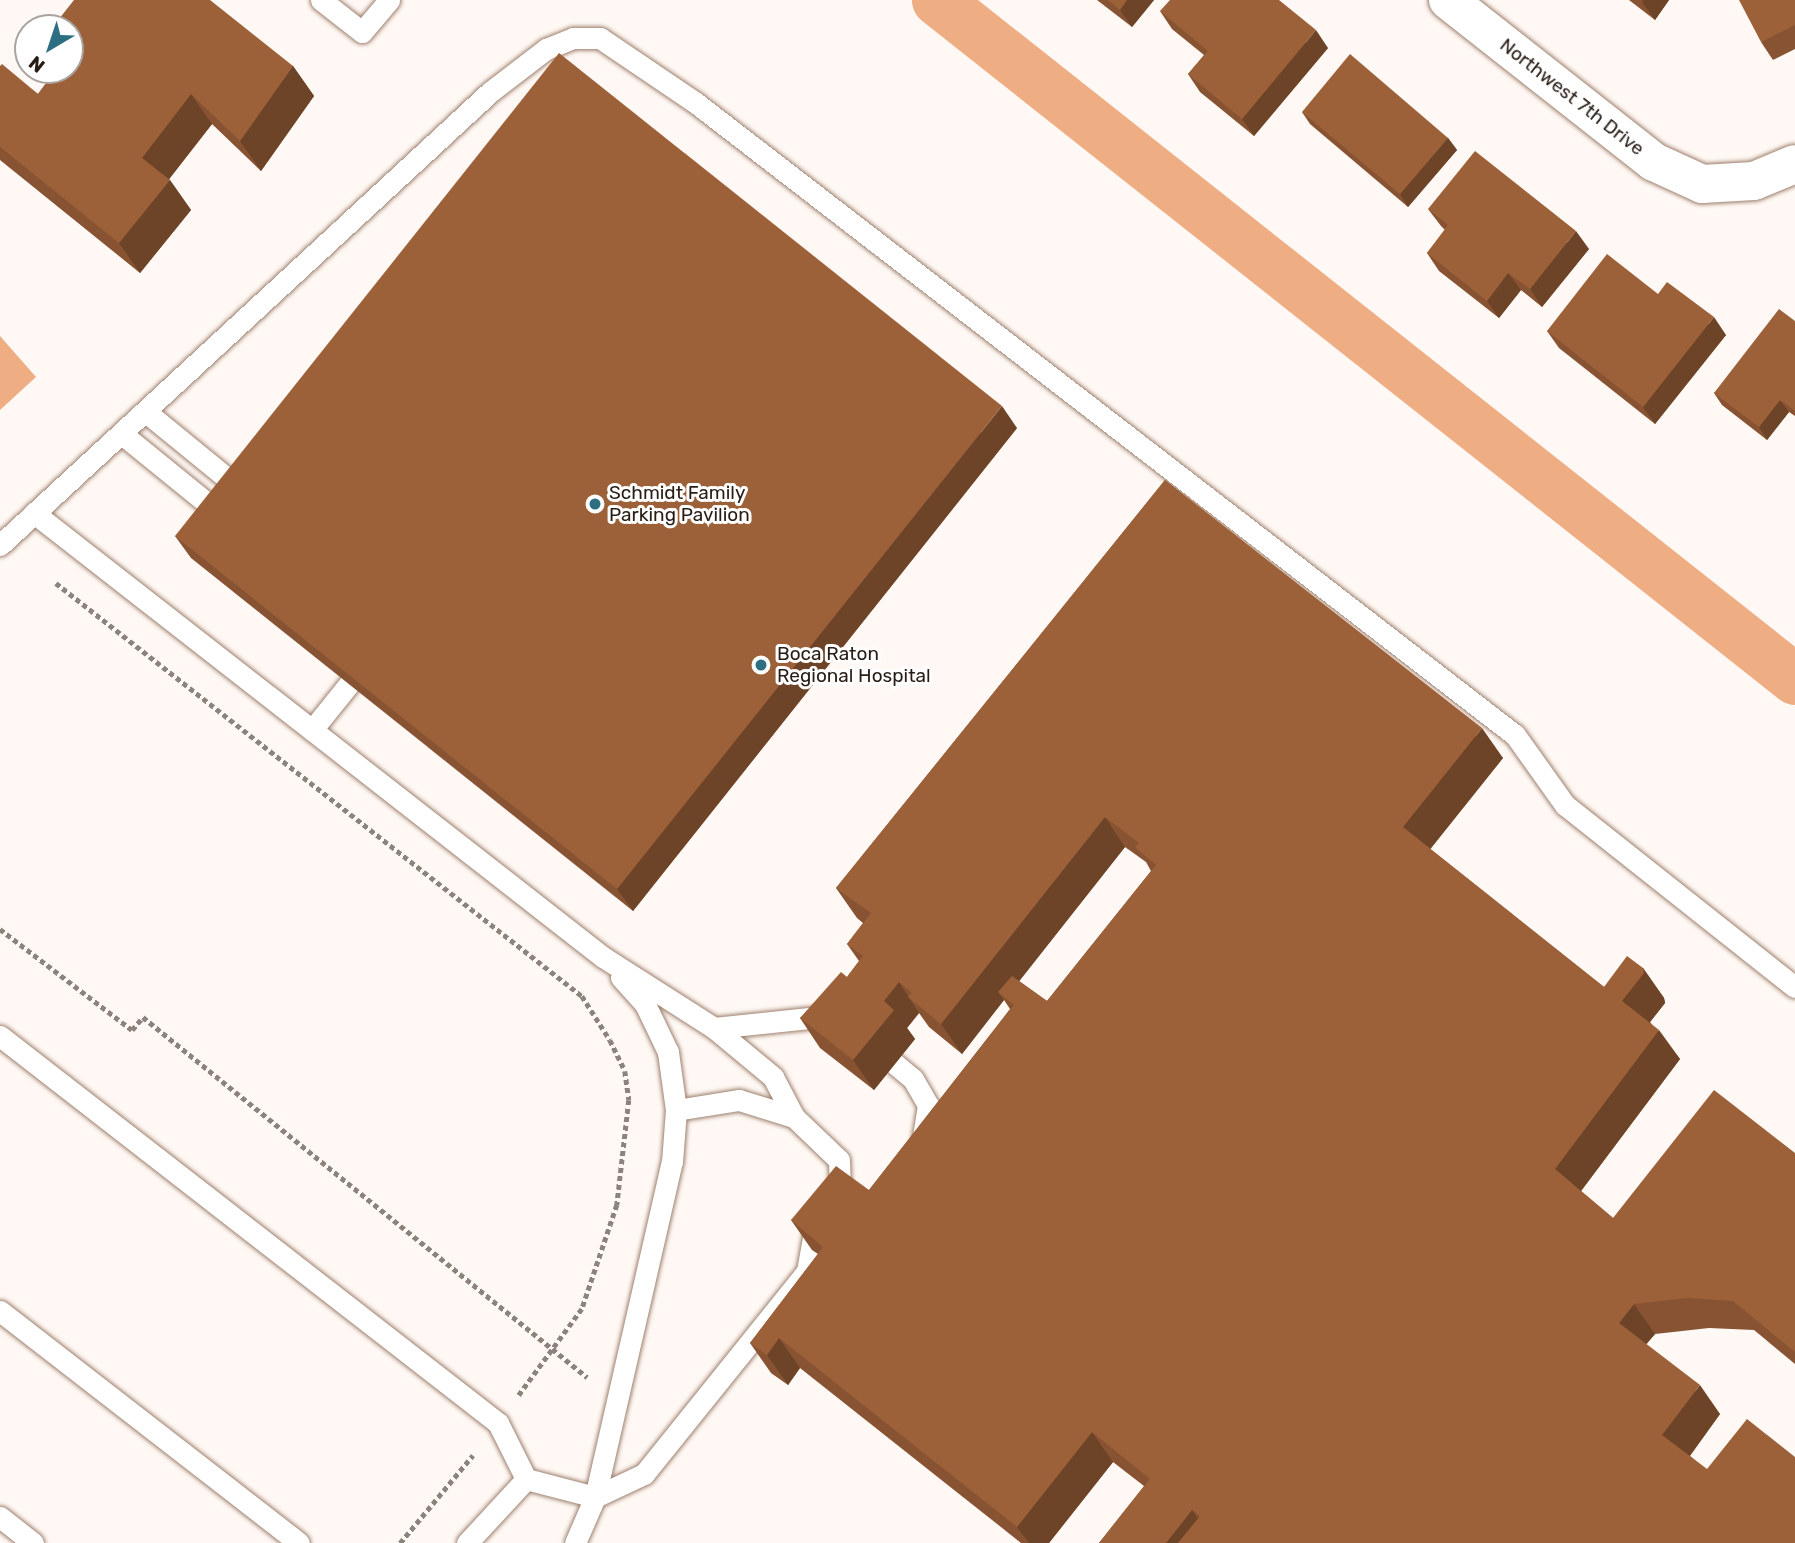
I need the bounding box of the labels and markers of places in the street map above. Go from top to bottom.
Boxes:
place label: Schmidt Family Parking Pavilion [609,482,750,526]
marker: Schmidt Family Parking Pavilion [587,496,603,512]
place label: Boca Raton Regional Hospital [777,643,931,687]
marker: Boca Raton Regional Hospital [751,655,771,675]

